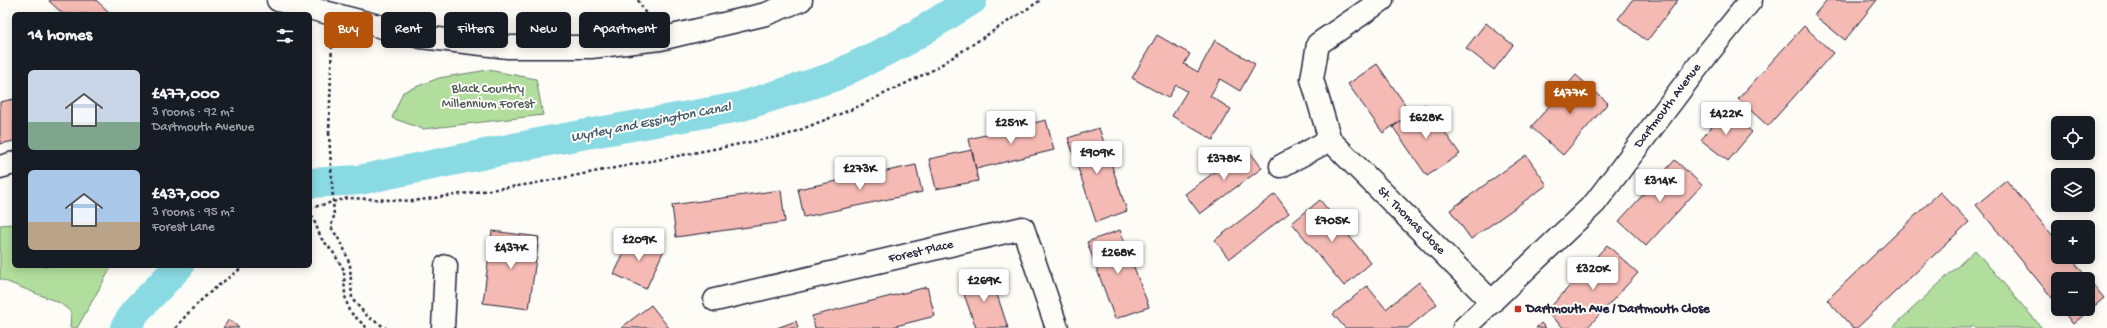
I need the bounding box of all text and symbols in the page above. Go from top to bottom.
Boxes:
chip: Buy [324,12,373,48]
chip: Rent [381,12,436,48]
chip: Filters [444,12,508,48]
chip: New [516,12,571,48]
chip: Apartment [579,12,670,48]
icon: filters [274,25,296,47]
text: 14 homes [28,26,92,46]
street label: Dartmouth Avenue [1631,60,1705,152]
pin: £477K [1542,81,1598,115]
park label: Black Country Millennium Forest [442,82,536,112]
text: £477,000 [152,85,220,105]
icon: home [60,86,108,134]
text: £477K [1554,86,1586,101]
water label: Wyrley and Essington Canal [570,99,733,147]
pin: £422K [1698,102,1754,136]
text: 3 rooms · 92 m² [152,105,235,120]
pin: £628K [1398,106,1454,140]
text: £422K [1710,107,1742,122]
pin: £251K [983,111,1039,145]
text: £628K [1409,111,1443,126]
text: £251K [995,116,1027,131]
map controls [2051,116,2095,316]
button: locate [2051,116,2095,160]
text: Dartmouth Avenue [152,120,254,135]
pin: £909K [1069,141,1125,175]
text: £909K [1080,146,1114,161]
pin: £378K [1196,147,1252,181]
text: £378K [1207,152,1241,167]
pin: £273K [832,157,888,191]
text: £273K [844,162,876,177]
button: layers [2051,168,2095,212]
pin: £314K [1632,169,1688,203]
text: £314K [1644,174,1676,189]
street label: St. Thomas Close [1374,184,1448,258]
text: £437,000 [152,185,220,205]
icon: home [60,186,108,234]
text: 3 rooms · 95 m² [152,205,235,220]
pin: £705K [1304,209,1360,243]
text: £705K [1315,214,1349,229]
text: Forest Lane [152,220,215,235]
button: + [2051,220,2095,264]
pin: £209K [611,228,667,262]
text: £209K [622,233,656,248]
pin: £437K [483,236,539,270]
street label: Forest Place [886,237,955,267]
text: £437K [495,241,527,256]
pin: £268K [1090,241,1146,275]
text: £268K [1101,246,1135,261]
pin: £320K [1565,257,1621,291]
text: £320K [1576,262,1610,277]
pin: £269K [956,269,1012,303]
button: − [2051,272,2095,316]
text: £269K [968,274,1000,289]
place label: Dartmouth Ave / Dartmouth Close [1525,302,1711,317]
marker: Dartmouth Ave / Dartmouth Close [1513,304,1523,314]

